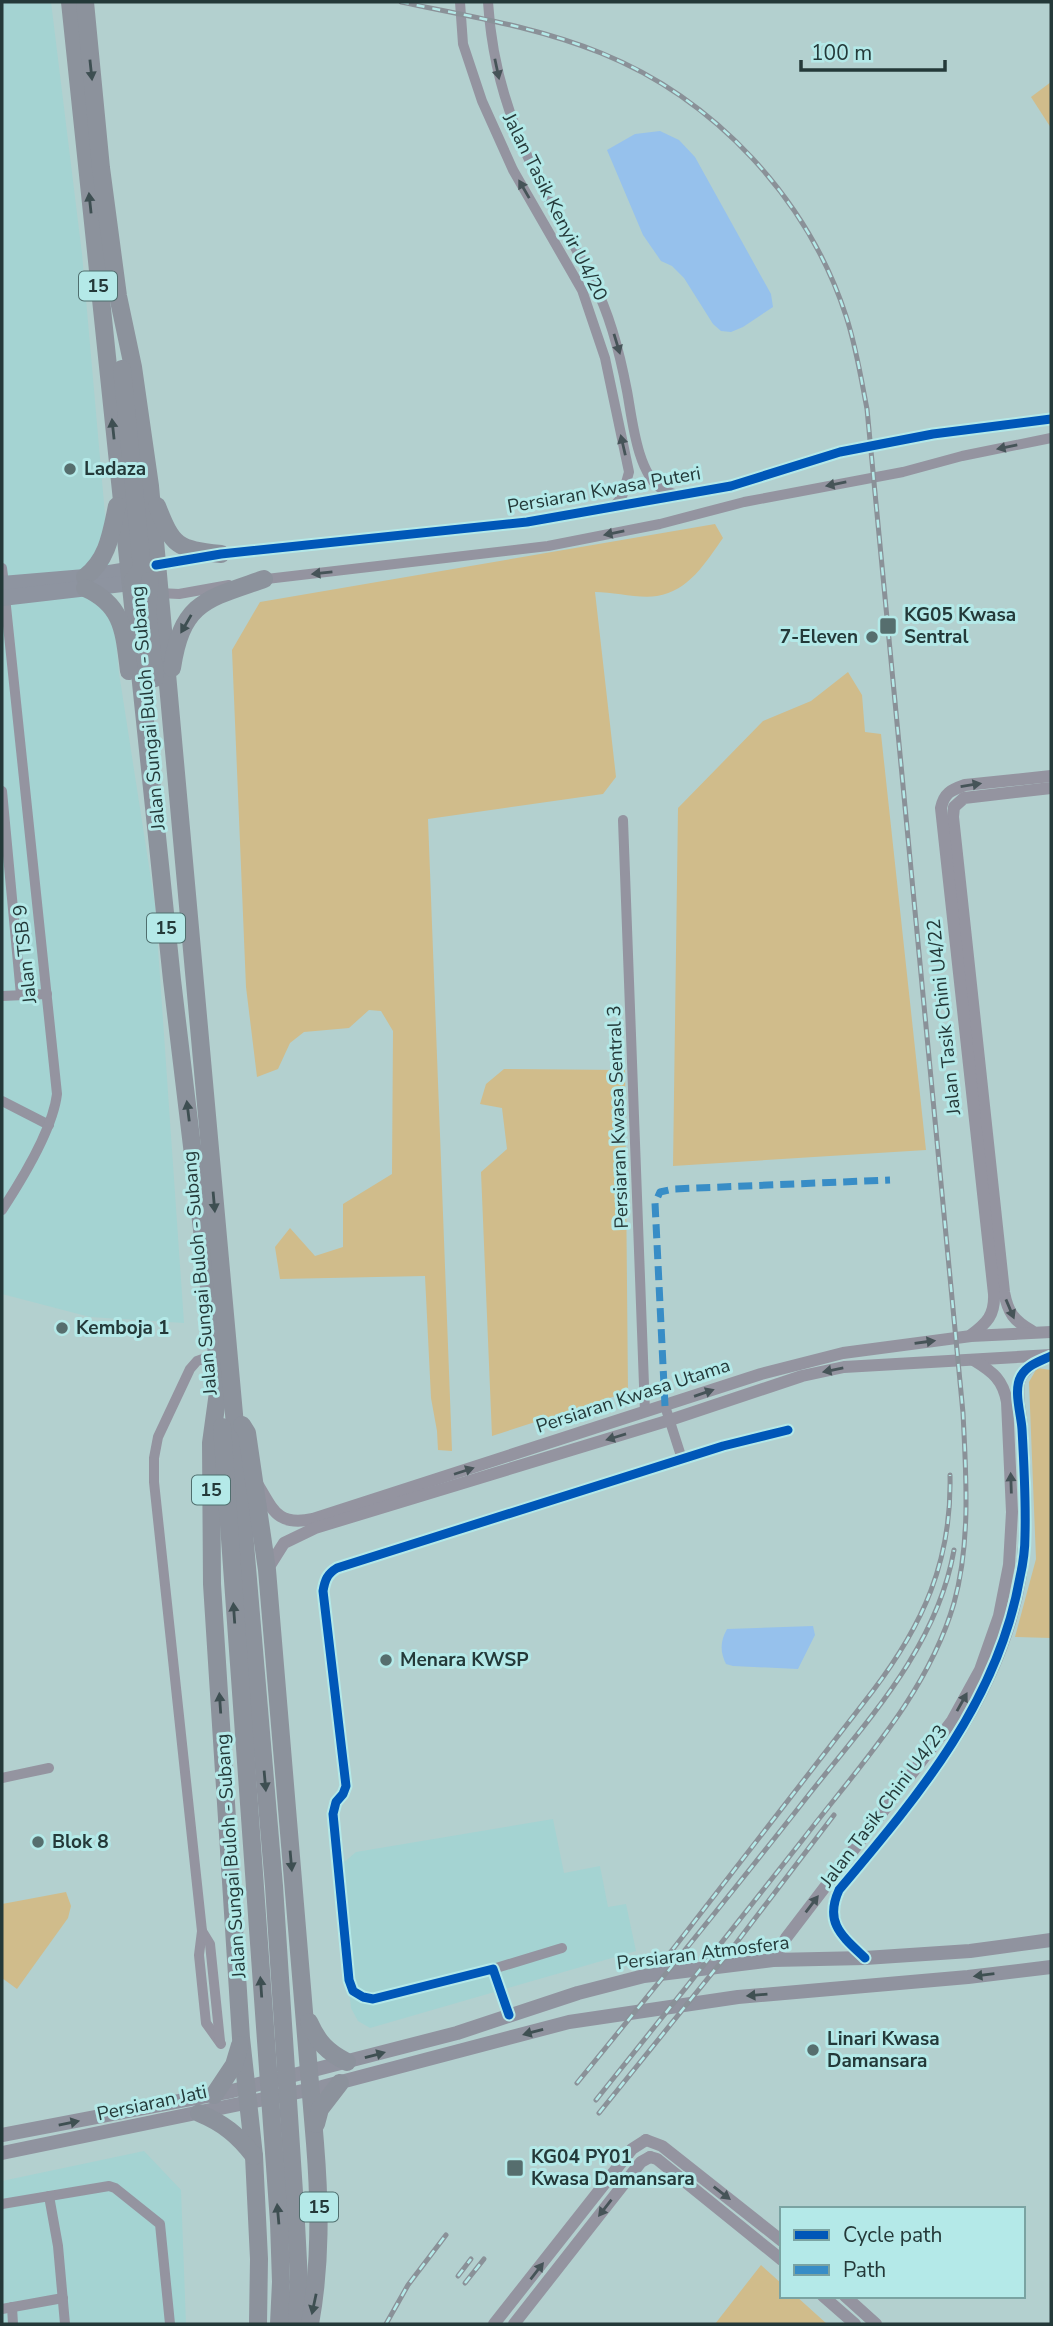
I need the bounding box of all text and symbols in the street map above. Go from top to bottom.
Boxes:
scale bar [801,28,944,72]
text: 100 m [811,39,872,67]
one-way arrow [492,58,503,80]
one-way arrow [86,59,97,81]
street label: Jalan Tasik Kenyir U4/20 [496,108,614,305]
one-way arrow [518,180,530,199]
one-way arrow [84,191,95,213]
road number: 15 [79,272,117,300]
one-way arrow [612,334,622,355]
one-way arrow [107,418,118,440]
one-way arrow [617,434,628,456]
one-way arrow [996,441,1018,452]
place label: Ladaza [84,456,146,482]
street label: Persiaran Kwasa Puteri [505,460,703,520]
marker: Ladaza [62,461,78,477]
one-way arrow [825,479,847,490]
one-way arrow [603,528,625,539]
one-way arrow [311,567,333,578]
street label: Jalan Sungai Buloh - Subang [124,585,172,832]
place label: KG05 Kwasa Sentral [904,602,1016,650]
one-way arrow [180,614,192,633]
marker: KG05 Kwasa Sentral [878,616,898,636]
place label: 7-Eleven [780,624,858,650]
marker: 7-Eleven [864,629,880,645]
one-way arrow [960,779,982,790]
street label: Jalan TSB 9 [7,903,43,1006]
road number: 15 [147,914,185,943]
street label: Jalan Tasik Chini U4/22 [921,918,967,1117]
street label: Persiaran Kwasa Sentral 3 [601,1005,635,1229]
one-way arrow [182,1100,193,1122]
street label: Jalan Sungai Buloh - Subang [176,1150,224,1397]
one-way arrow [209,1191,220,1213]
one-way arrow [1005,1299,1016,1320]
place label: Kemboja 1 [76,1315,170,1341]
marker: Kemboja 1 [54,1320,70,1336]
one-way arrow [914,1336,936,1347]
street label: Persiaran Kwasa Utama [533,1352,733,1440]
one-way arrow [822,1364,844,1375]
one-way arrow [694,1387,715,1398]
one-way arrow [605,1432,626,1442]
one-way arrow [454,1465,475,1475]
one-way arrow [1005,1472,1016,1494]
road number: 15 [192,1476,230,1504]
one-way arrow [229,1602,240,1624]
place label: Menara KWSP [400,1647,529,1673]
marker: Menara KWSP [378,1652,394,1668]
one-way arrow [214,1692,225,1714]
one-way arrow [956,1692,968,1712]
street label: Jalan Tasik Chini U4/23 [814,1719,954,1893]
street label: Jalan Sungai Buloh - Subang [209,1733,253,1980]
one-way arrow [260,1770,271,1792]
place label: Blok 8 [52,1829,109,1855]
marker: Blok 8 [30,1834,46,1850]
one-way arrow [286,1850,297,1872]
one-way arrow [805,1896,820,1914]
street label: Persiaran Atmosfera [615,1930,791,1976]
one-way arrow [972,1969,994,1980]
one-way arrow [255,1975,266,1997]
one-way arrow [746,1990,768,2001]
place label: Linari Kwasa Damansara [827,2026,940,2074]
one-way arrow [522,2027,544,2038]
marker: Linari Kwasa Damansara [805,2042,821,2058]
one-way arrow [364,2049,385,2059]
street label: Persiaran Jati [95,2079,209,2127]
one-way arrow [58,2117,80,2128]
place label: KG04 PY01 Kwasa Damansara [531,2144,695,2192]
marker: KG04 PY01 Kwasa Damansara [505,2158,525,2178]
one-way arrow [713,2185,730,2200]
road number: 15 [300,2192,338,2222]
one-way arrow [598,2198,613,2216]
one-way arrow [272,2202,283,2224]
legend [780,2207,1025,2298]
text: Cycle path [843,2221,942,2249]
text: Path [843,2256,886,2284]
one-way arrow [529,2262,544,2280]
one-way arrow [309,2293,320,2315]

